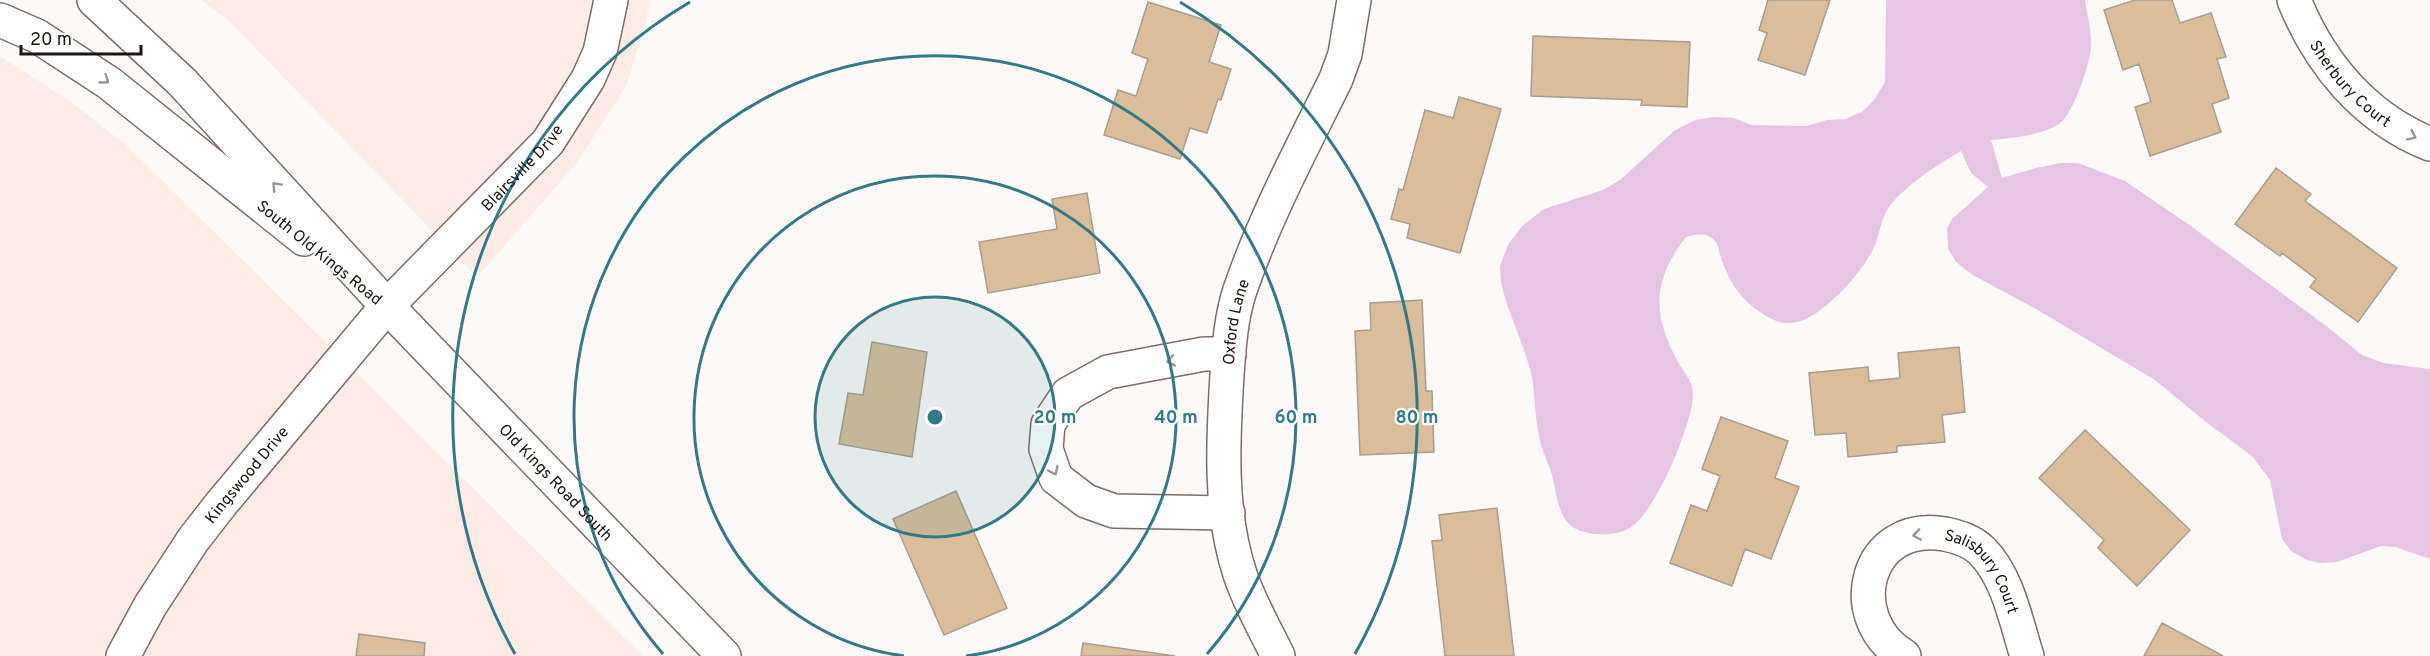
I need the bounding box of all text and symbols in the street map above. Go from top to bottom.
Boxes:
scale bar [21,18,141,56]
text: 20 m [30,29,72,52]
street label: Sherbury Court [2304,37,2394,133]
one-way arrow [98,73,109,84]
street label: Blairsville Drive [478,121,569,216]
one-way arrow [2405,129,2416,141]
one-way arrow [273,182,284,193]
street label: South Old Kings Road [252,197,385,310]
street label: Oxford Lane [1220,277,1255,366]
one-way arrow [1166,354,1176,367]
centre of rings [925,407,945,427]
text: 20 m [1033,407,1077,430]
text: 40 m [1154,407,1198,430]
text: 60 m [1274,407,1318,430]
text: 80 m [1395,407,1439,430]
street label: Old Kings Road South [494,420,616,546]
street label: Kingswood Drive [201,423,294,528]
one-way arrow [1047,465,1059,476]
street label: Salisbury Court [1942,526,2022,617]
one-way arrow [1913,528,1922,540]

